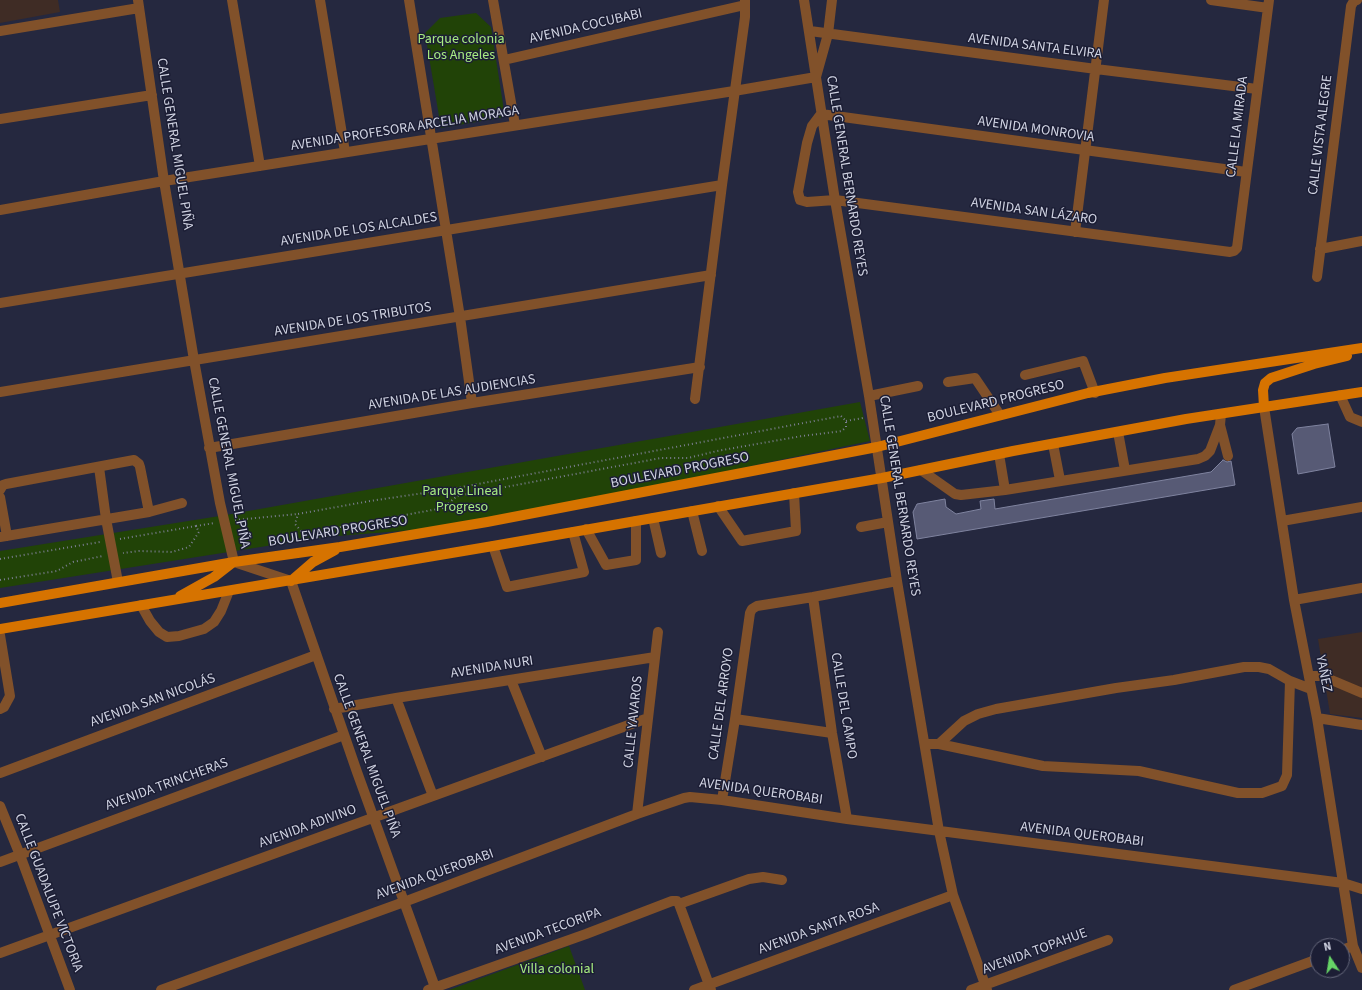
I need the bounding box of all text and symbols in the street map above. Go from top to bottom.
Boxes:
street label: AVENIDA COCUBABI [528,6,644,48]
street label: AVENIDA SANTA ELVIRA [967,30,1103,64]
park label: Parque colonia Los Angeles [417,32,505,64]
street label: CALLE GENERAL MIGUEL PIÑA [152,57,196,231]
street label: CALLE VISTA ALEGRE [1305,74,1337,196]
street label: CALLE GENERAL BERNARDO REYES [822,75,870,277]
street label: CALLE LA MIRADA [1223,75,1253,179]
street label: AVENIDA PROFESORA ARCELIA MORAGA [290,103,520,155]
street label: AVENIDA MONROVIA [977,113,1095,147]
street label: AVENIDA SAN LÁZARO [970,195,1098,229]
street label: AVENIDA DE LOS ALCALDES [280,209,438,251]
street label: AVENIDA DE LOS TRIBUTOS [273,299,433,341]
street label: AVENIDA DE LAS AUDIENCIAS [367,371,537,415]
street label: CALLE GENERAL MIGUEL PIÑA [203,376,253,550]
street label: BOULEVARD PROGRESO [926,377,1066,427]
street label: CALLE GENERAL BERNARDO REYES [875,395,923,597]
street label: BOULEVARD PROGRESO [609,449,751,493]
park label: Parque Lineal Progreso [422,484,502,516]
street label: BOULEVARD PROGRESO [267,513,409,551]
street label: CALLE DEL ARROYO [706,647,738,761]
street label: CALLE DEL CAMPO [826,651,860,761]
street label: AVENIDA NURI [450,653,534,683]
street label: YAÑEZ [1311,654,1335,694]
street label: AVENIDA SAN NICOLÁS [88,671,218,731]
street label: CALLE GENERAL MIGUEL PIÑA [328,672,404,840]
street label: CALLE YAVAROS [621,675,647,769]
street label: AVENIDA TRINCHERAS [103,755,231,815]
street label: AVENIDA QUEROBABI [698,775,824,809]
street label: AVENIDA ADIVINO [257,802,359,852]
street label: CALLE GUADALUPE VICTORIA [10,811,86,975]
street label: AVENIDA QUEROBABI [1019,819,1145,851]
street label: AVENIDA QUEROBABI [374,846,496,904]
street label: AVENIDA SANTA ROSA [756,899,882,959]
street label: AVENIDA TECORIPA [493,905,603,959]
street label: AVENIDA TOPAHUE [980,925,1090,979]
north arrow [1310,938,1350,978]
text: N [1322,939,1333,955]
park label: Villa colonial [520,962,594,978]

